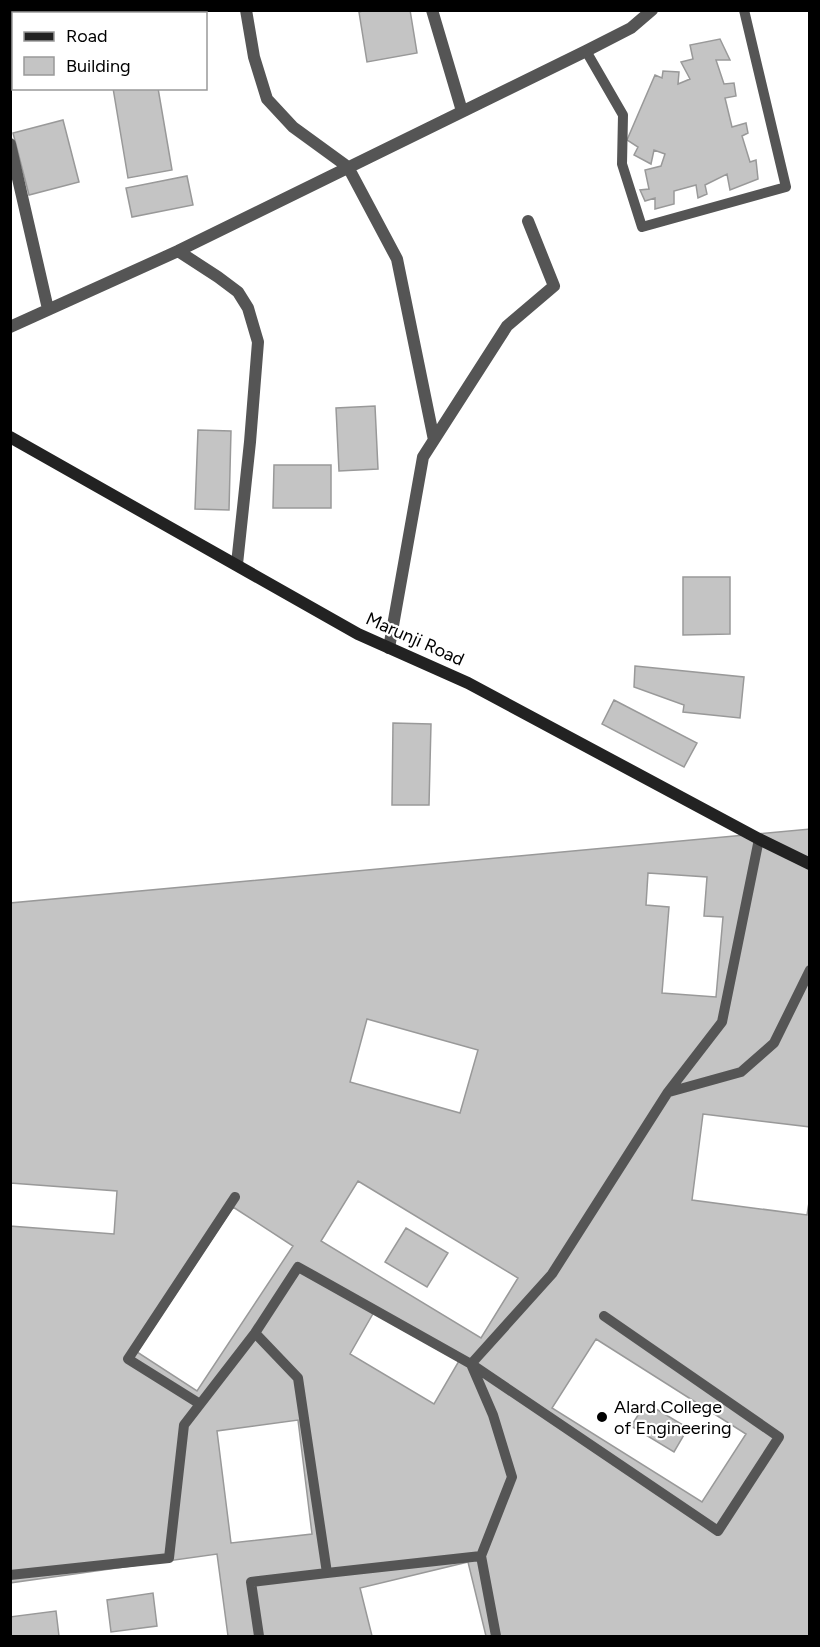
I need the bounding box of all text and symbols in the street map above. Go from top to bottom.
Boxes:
legend [12,12,207,90]
text: Road [66,25,107,47]
text: Building [66,55,131,77]
street label: Marunji Road [362,607,468,671]
place label: Alard College of Engineering [614,1396,732,1439]
marker: Alard College of Engineering [595,1410,609,1424]

